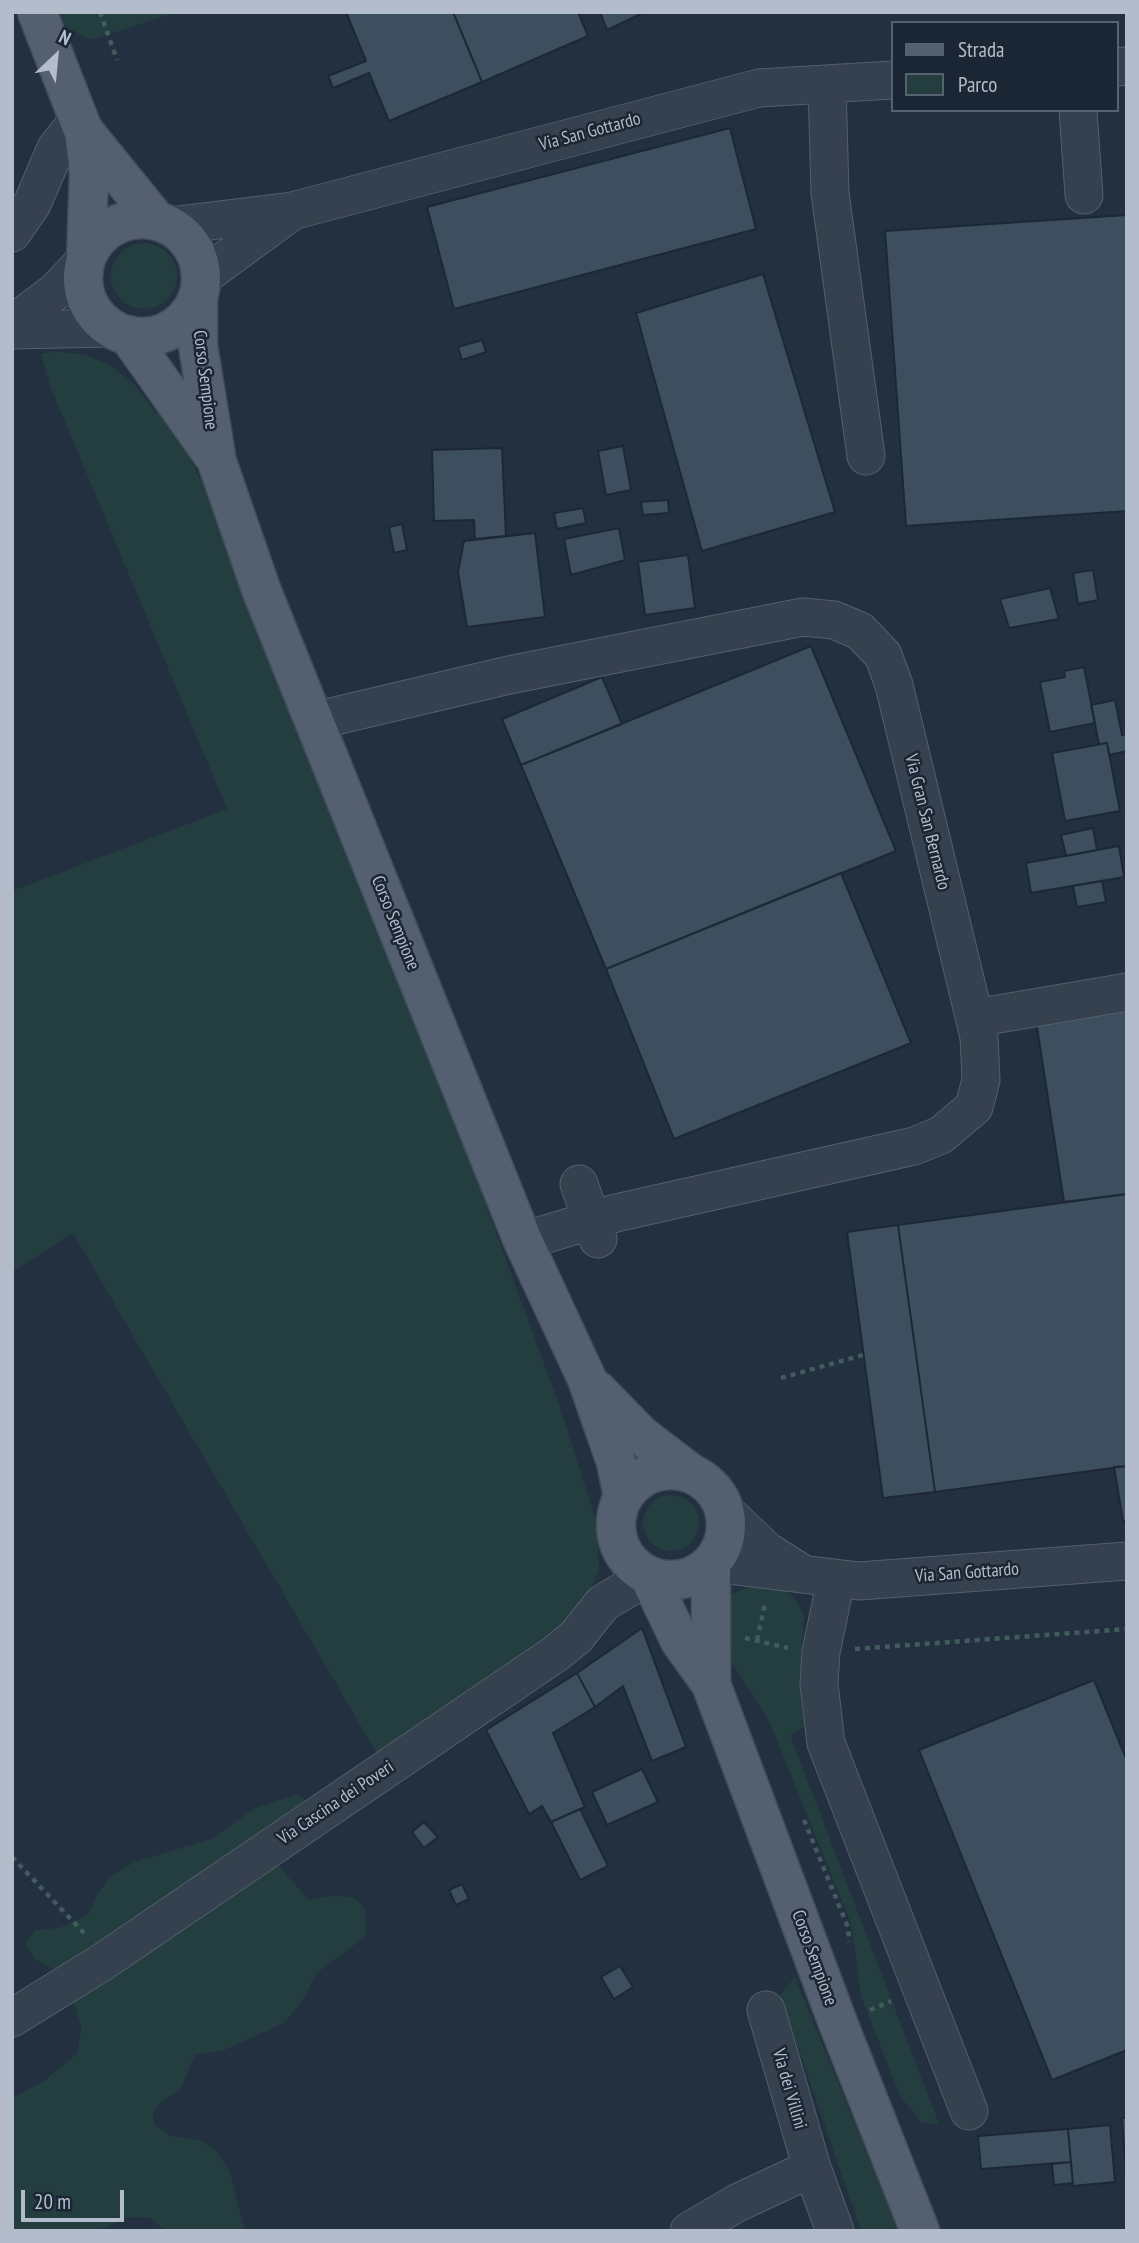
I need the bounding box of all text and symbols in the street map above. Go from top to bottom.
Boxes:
north arrow [21,21,91,91]
legend [890,21,1118,112]
text: N [55,24,75,50]
text: Strada [958,36,1004,63]
text: Parco [958,71,997,98]
street label: Via San Gottardo [537,108,643,156]
street label: Corso Sempione [188,329,222,431]
street label: Via Gran San Bernardo [900,752,954,892]
street label: Corso Sempione [366,873,424,973]
street label: Via San Gottardo [914,1559,1020,1587]
street label: Via Cascina dei Poveri [274,1756,398,1850]
street label: Corso Sempione [787,1907,841,2009]
street label: Via dei Villini [767,2046,811,2132]
scale bar [24,2176,128,2220]
text: 20 m [34,2188,71,2215]

